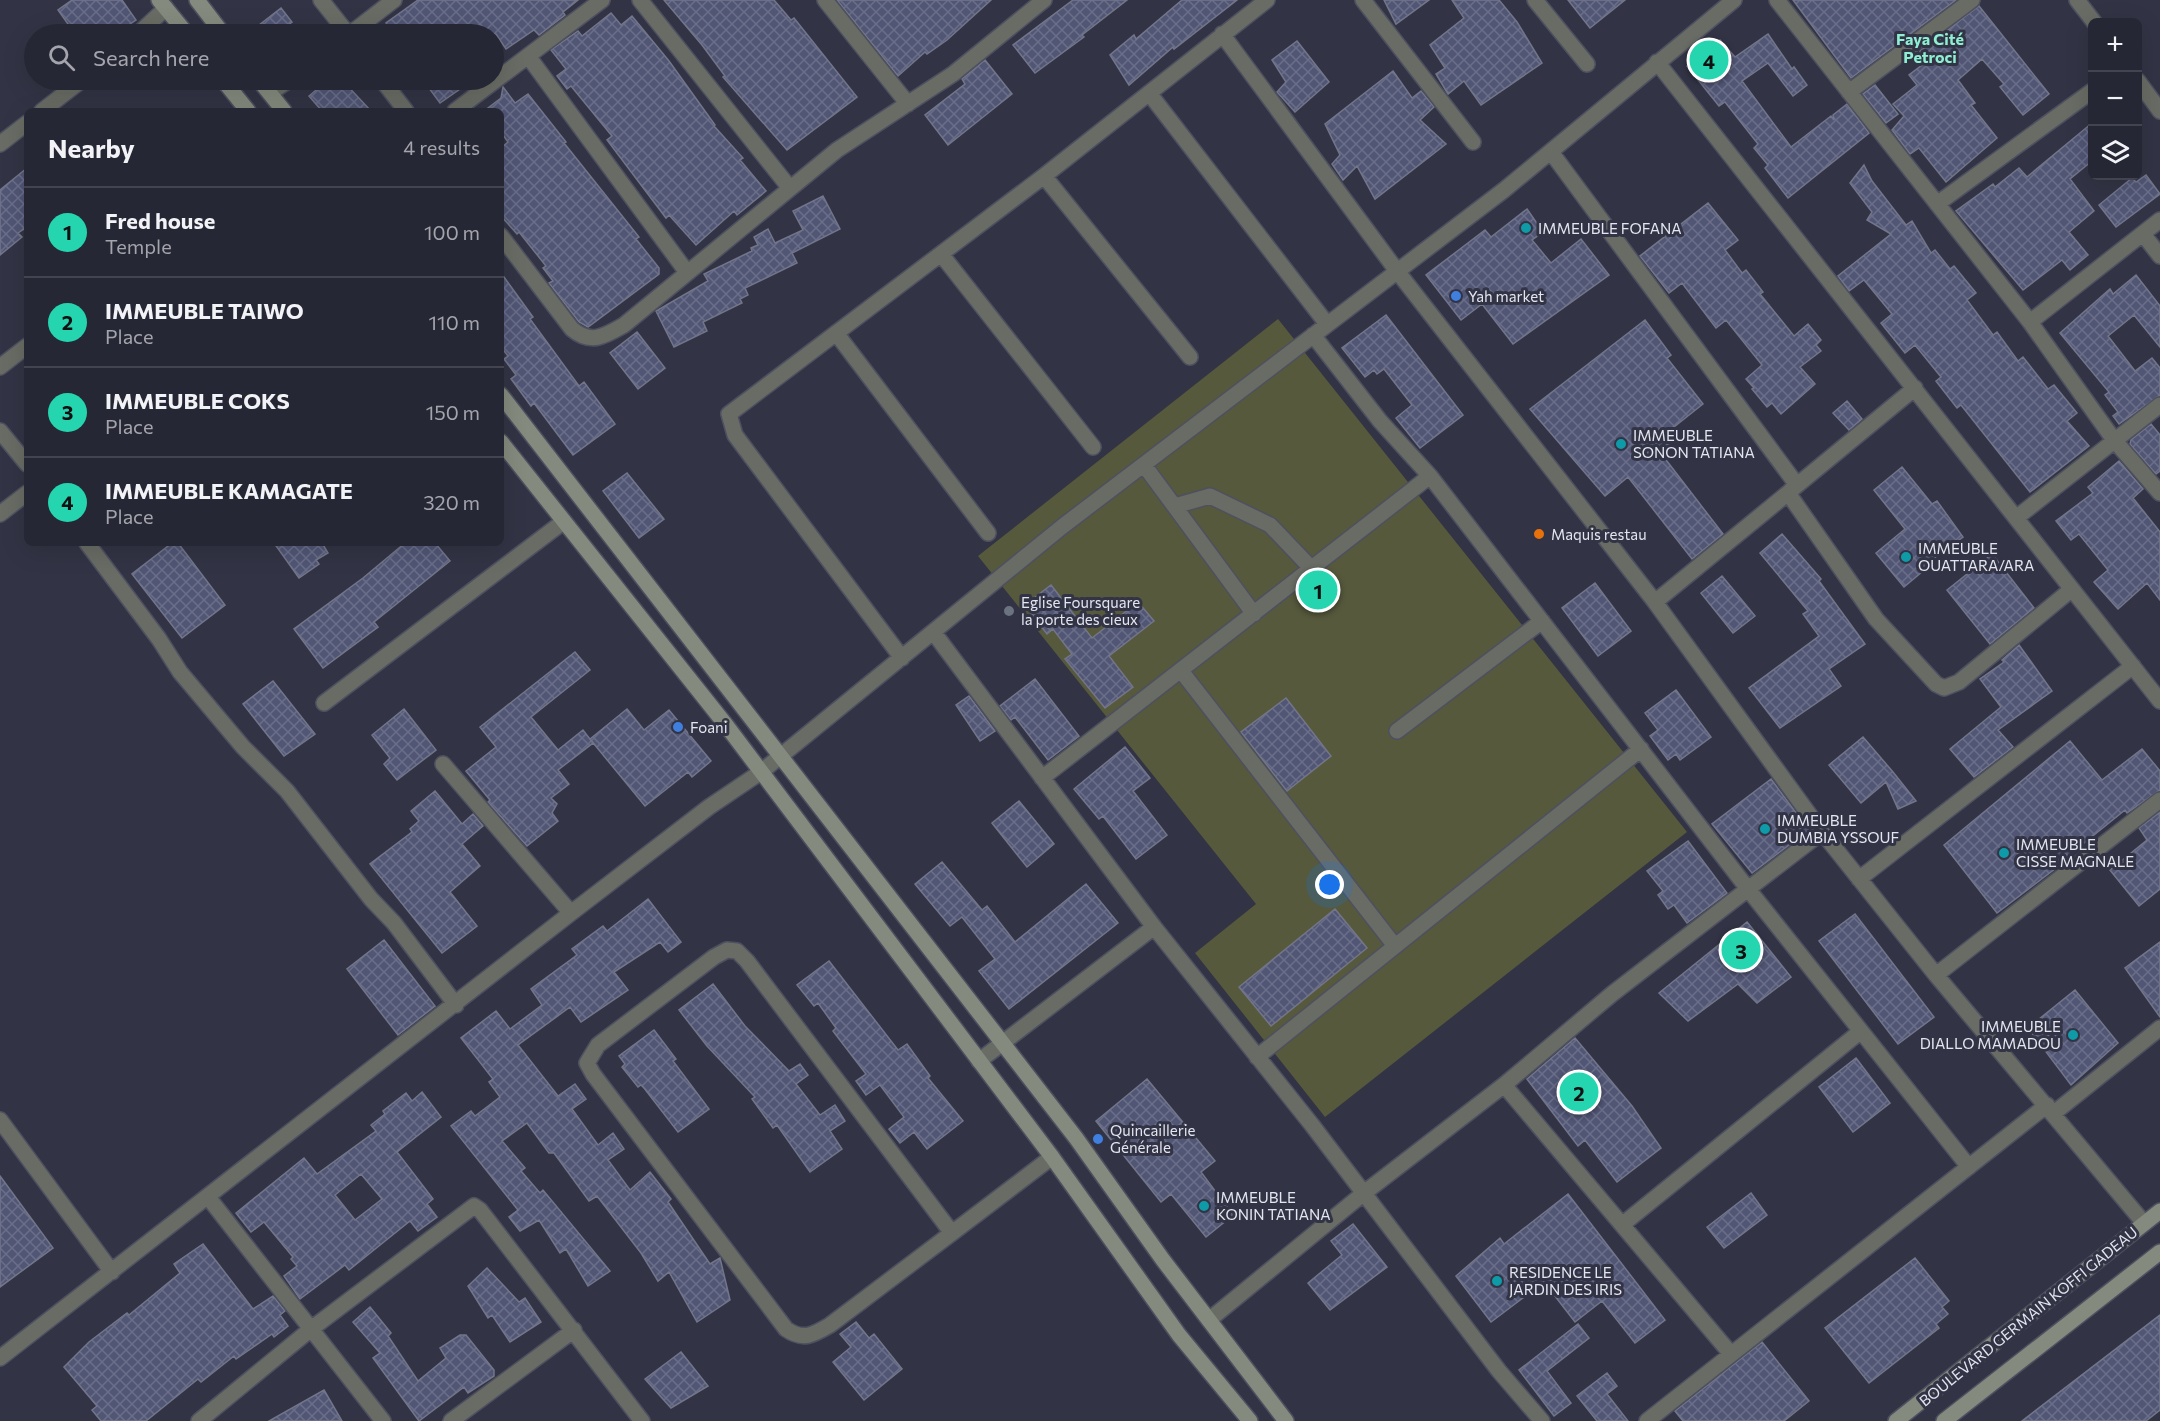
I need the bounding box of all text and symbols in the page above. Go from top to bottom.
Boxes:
map controls [2088,18,2142,180]
button: + [2088,18,2142,72]
search box [24,24,504,90]
district label: Faya Cité Petroci [1896,29,1964,66]
pin: 4 [1690,38,1728,82]
icon: search [45,41,78,74]
text: Search here [93,44,209,71]
button: − [2088,72,2142,126]
button: layers [2088,126,2142,180]
text: Nearby [48,132,135,163]
text: 4 results [403,135,480,159]
text: Fred house [105,207,215,234]
place label: IMMEUBLE FOFANA [1538,219,1682,237]
text: 1 [63,220,72,244]
text: 100 m [424,220,480,244]
marker: IMMEUBLE FOFANA [1519,221,1533,235]
text: Temple [105,234,172,258]
place label: Yah market [1468,287,1544,305]
marker: Yah market [1449,289,1463,303]
text: IMMEUBLE TAIWO [105,297,304,324]
text: 2 [62,310,73,334]
text: 110 m [429,310,480,334]
text: Place [105,324,154,348]
text: IMMEUBLE COKS [105,387,290,414]
text: 3 [62,400,73,424]
text: 150 m [426,400,480,424]
text: Place [105,414,154,438]
place label: IMMEUBLE SONON TATIANA [1633,426,1755,461]
marker: IMMEUBLE SONON TATIANA [1614,437,1628,451]
text: IMMEUBLE KAMAGATE [105,477,353,504]
text: 4 [61,490,74,514]
text: 320 m [423,490,480,514]
text: Place [105,504,154,528]
place label: Maquis restau [1551,525,1647,543]
marker: Maquis restau [1532,527,1546,541]
place label: IMMEUBLE OUATTARA/ARA [1918,539,2034,574]
marker: IMMEUBLE OUATTARA/ARA [1899,550,1913,564]
pin: 1 [1298,568,1338,612]
place label: Eglise Foursquare la porte des cieux [1021,593,1140,628]
marker: Eglise Foursquare la porte des cieux [1002,604,1016,618]
place label: Foani [690,718,728,736]
marker: Foani [671,720,685,734]
place label: IMMEUBLE DUMBIA YSSOUF [1777,811,1899,846]
marker: IMMEUBLE DUMBIA YSSOUF [1758,822,1772,836]
place label: IMMEUBLE CISSE MAGNALE [2016,835,2134,870]
marker: IMMEUBLE CISSE MAGNALE [1997,846,2011,860]
your location [1315,870,1344,899]
pin: 3 [1722,928,1760,972]
place label: IMMEUBLE DIALLO MAMADOU [1920,1017,2061,1052]
marker: IMMEUBLE DIALLO MAMADOU [2066,1028,2080,1042]
pin: 2 [1560,1070,1598,1114]
place label: Quincaillerie Générale [1110,1121,1196,1156]
marker: Quincaillerie Générale [1091,1132,1105,1146]
place label: IMMEUBLE KONIN TATIANA [1216,1188,1331,1223]
marker: IMMEUBLE KONIN TATIANA [1197,1199,1211,1213]
street label: BOULEVARD GERMAIN KOFFI GADEAU [1915,1222,2141,1410]
place label: RESIDENCE LE JARDIN DES IRIS [1509,1263,1622,1298]
marker: RESIDENCE LE JARDIN DES IRIS [1490,1274,1504,1288]

